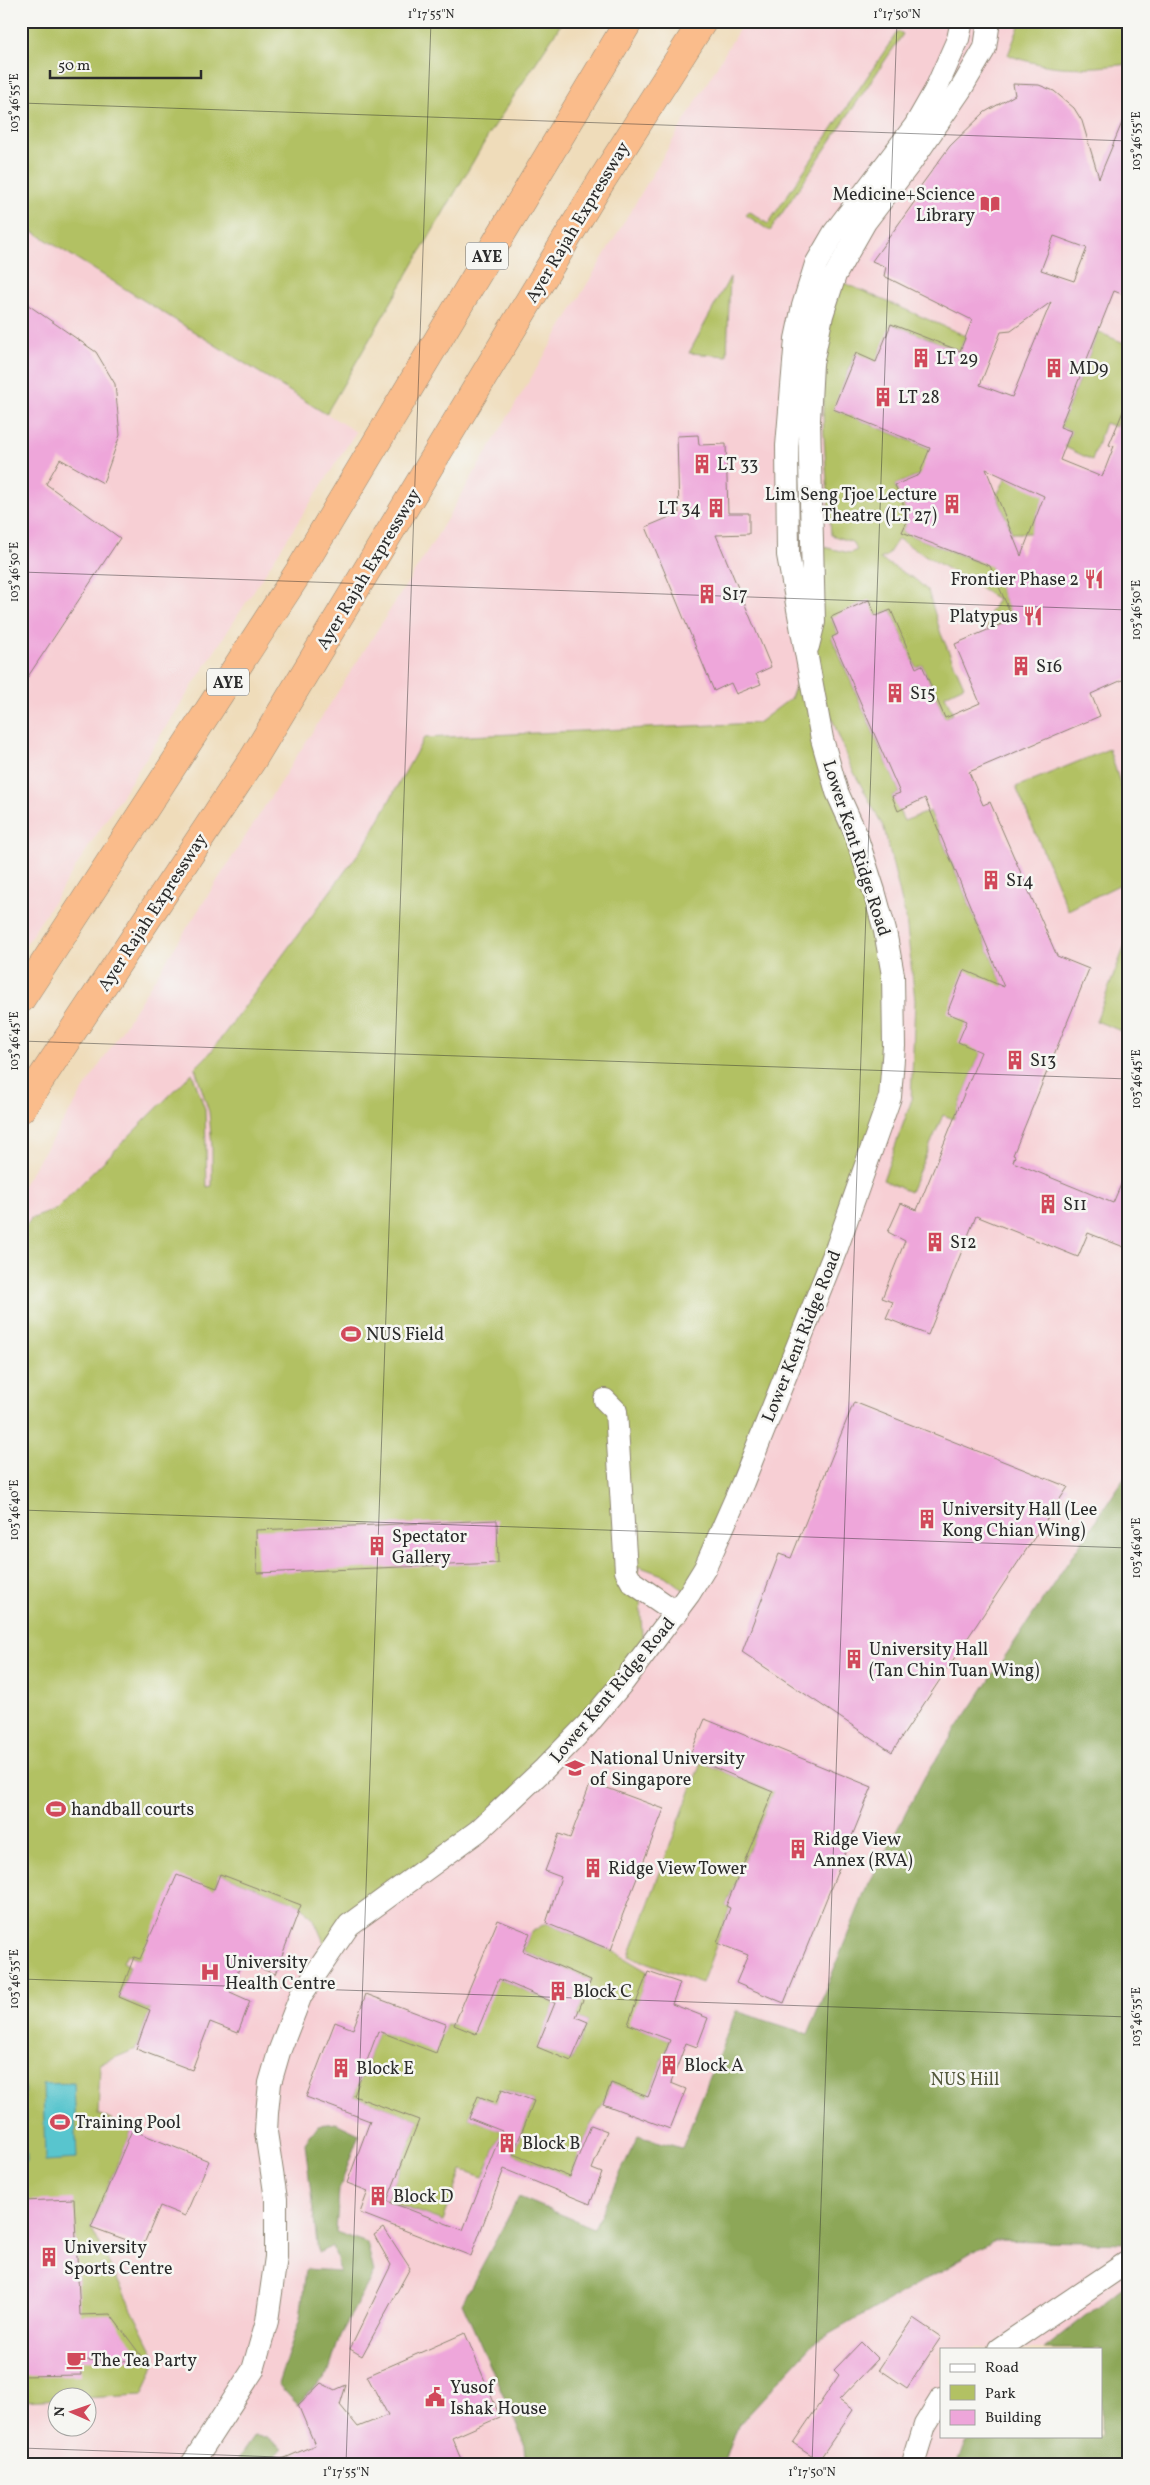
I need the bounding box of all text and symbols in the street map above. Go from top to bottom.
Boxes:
text: 1°17'55"N [408,7,454,23]
text: 1°17'50"N [873,7,921,23]
scale bar [50,48,201,80]
text: 50 m [58,56,90,77]
text: 103°46'55"E [7,73,23,133]
text: 103°46'55"E [1129,111,1145,171]
street label: Ayer Rajah Expressway [520,137,637,308]
place label: Medicine+Science Library [833,183,975,229]
library icon: Medicine+Science Library [979,193,1001,215]
road number: AYE [466,242,508,270]
building icon: LT 29 [910,347,932,369]
place label: LT 29 [936,347,978,372]
building icon: MD9 [1043,357,1065,379]
place label: MD9 [1069,357,1108,382]
building icon: LT 28 [872,386,894,408]
place label: LT 28 [898,386,940,411]
building icon: LT 33 [691,453,713,475]
place label: LT 33 [717,453,758,478]
place label: Lim Seng Tjoe Lecture Theatre (LT 27) [765,483,937,529]
street label: Ayer Rajah Expressway [311,484,428,655]
building icon: Lim Seng Tjoe Lecture Theatre (LT 27) [941,493,963,515]
place label: LT 34 [658,497,701,522]
building icon: LT 34 [705,497,727,519]
text: 103°46'50"E [7,542,23,602]
place label: Frontier Phase 2 [951,568,1079,593]
restaurant icon: Frontier Phase 2 [1083,568,1105,590]
text: 103°46'50"E [1129,580,1145,640]
building icon: S17 [696,583,718,605]
place label: S17 [722,583,748,608]
place label: Platypus [949,605,1018,630]
restaurant icon: Platypus [1022,605,1044,627]
building icon: S16 [1010,655,1032,677]
place label: S16 [1036,655,1062,680]
road number: AYE [207,669,249,696]
building icon: S15 [884,682,906,704]
place label: S15 [910,682,936,707]
street label: Lower Kent Ridge Road [815,757,896,940]
street label: Ayer Rajah Expressway [93,829,214,997]
building icon: S14 [980,869,1002,891]
place label: S14 [1006,869,1034,894]
text: 103°46'45"E [7,1011,23,1071]
building icon: S13 [1004,1049,1026,1071]
place label: S13 [1030,1049,1056,1074]
text: 103°46'45"E [1129,1049,1145,1109]
building icon: S11 [1037,1193,1059,1215]
place label: S11 [1063,1193,1087,1218]
building icon: S12 [924,1231,946,1253]
place label: S12 [950,1231,977,1256]
street label: Lower Kent Ridge Road [756,1247,848,1426]
sports icon: NUS Field [340,1323,362,1345]
place label: NUS Field [366,1323,444,1348]
text: 103°46'40"E [7,1480,23,1541]
place label: University Hall (Lee Kong Chian Wing) [942,1498,1097,1544]
building icon: University Hall (Lee Kong Chian Wing) [916,1508,938,1530]
text: 103°46'40"E [1129,1518,1145,1579]
place label: Spectator Gallery [392,1525,468,1571]
building icon: Spectator Gallery [366,1535,388,1557]
street label: Lower Kent Ridge Road [545,1613,682,1769]
place label: University Hall (Tan Chin Tuan Wing) [869,1638,1039,1684]
building icon: University Hall (Tan Chin Tuan Wing) [843,1648,865,1670]
place label: National University of Singapore [590,1747,745,1793]
school or university icon: National University of Singapore [564,1757,586,1779]
sports icon: handball courts [45,1798,67,1820]
place label: handball courts [71,1798,194,1823]
place label: Ridge View Annex (RVA) [813,1828,913,1874]
building icon: Ridge View Annex (RVA) [787,1838,809,1860]
building icon: Ridge View Tower [582,1857,604,1879]
place label: Ridge View Tower [608,1857,747,1882]
text: 103°46'35"E [7,1949,23,2009]
place label: University Health Centre [225,1951,336,1997]
hospital icon: University Health Centre [199,1961,221,1983]
building icon: Block C [547,1980,569,2002]
place label: Block C [573,1980,632,2005]
text: 103°46'35"E [1129,1987,1145,2047]
building icon: Block A [658,2054,680,2076]
place label: Block A [684,2054,744,2079]
building icon: Block E [330,2057,352,2079]
place label: Block E [356,2057,414,2082]
park label: NUS Hill [931,2068,999,2093]
sports icon: Training Pool [49,2111,71,2133]
place label: Training Pool [75,2111,181,2136]
building icon: Block B [496,2132,518,2154]
place label: Block B [522,2132,580,2157]
building icon: Block D [367,2185,389,2207]
place label: Block D [393,2185,453,2210]
place label: University Sports Centre [64,2236,172,2282]
building icon: University Sports Centre [38,2246,60,2268]
legend [940,2348,1102,2438]
cafe icon: The Tea Party [65,2349,87,2371]
place label: The Tea Party [91,2349,197,2374]
text: Road [985,2358,1019,2379]
place label: Yusof Ishak House [450,2376,547,2422]
text: Park [985,2384,1016,2405]
public building icon: Yusof Ishak House [424,2386,446,2408]
north arrow [48,2388,98,2438]
text: N [51,2406,70,2417]
text: Building [985,2408,1042,2429]
text: 1°17'55"N [323,2465,369,2481]
text: 1°17'50"N [788,2465,836,2481]

